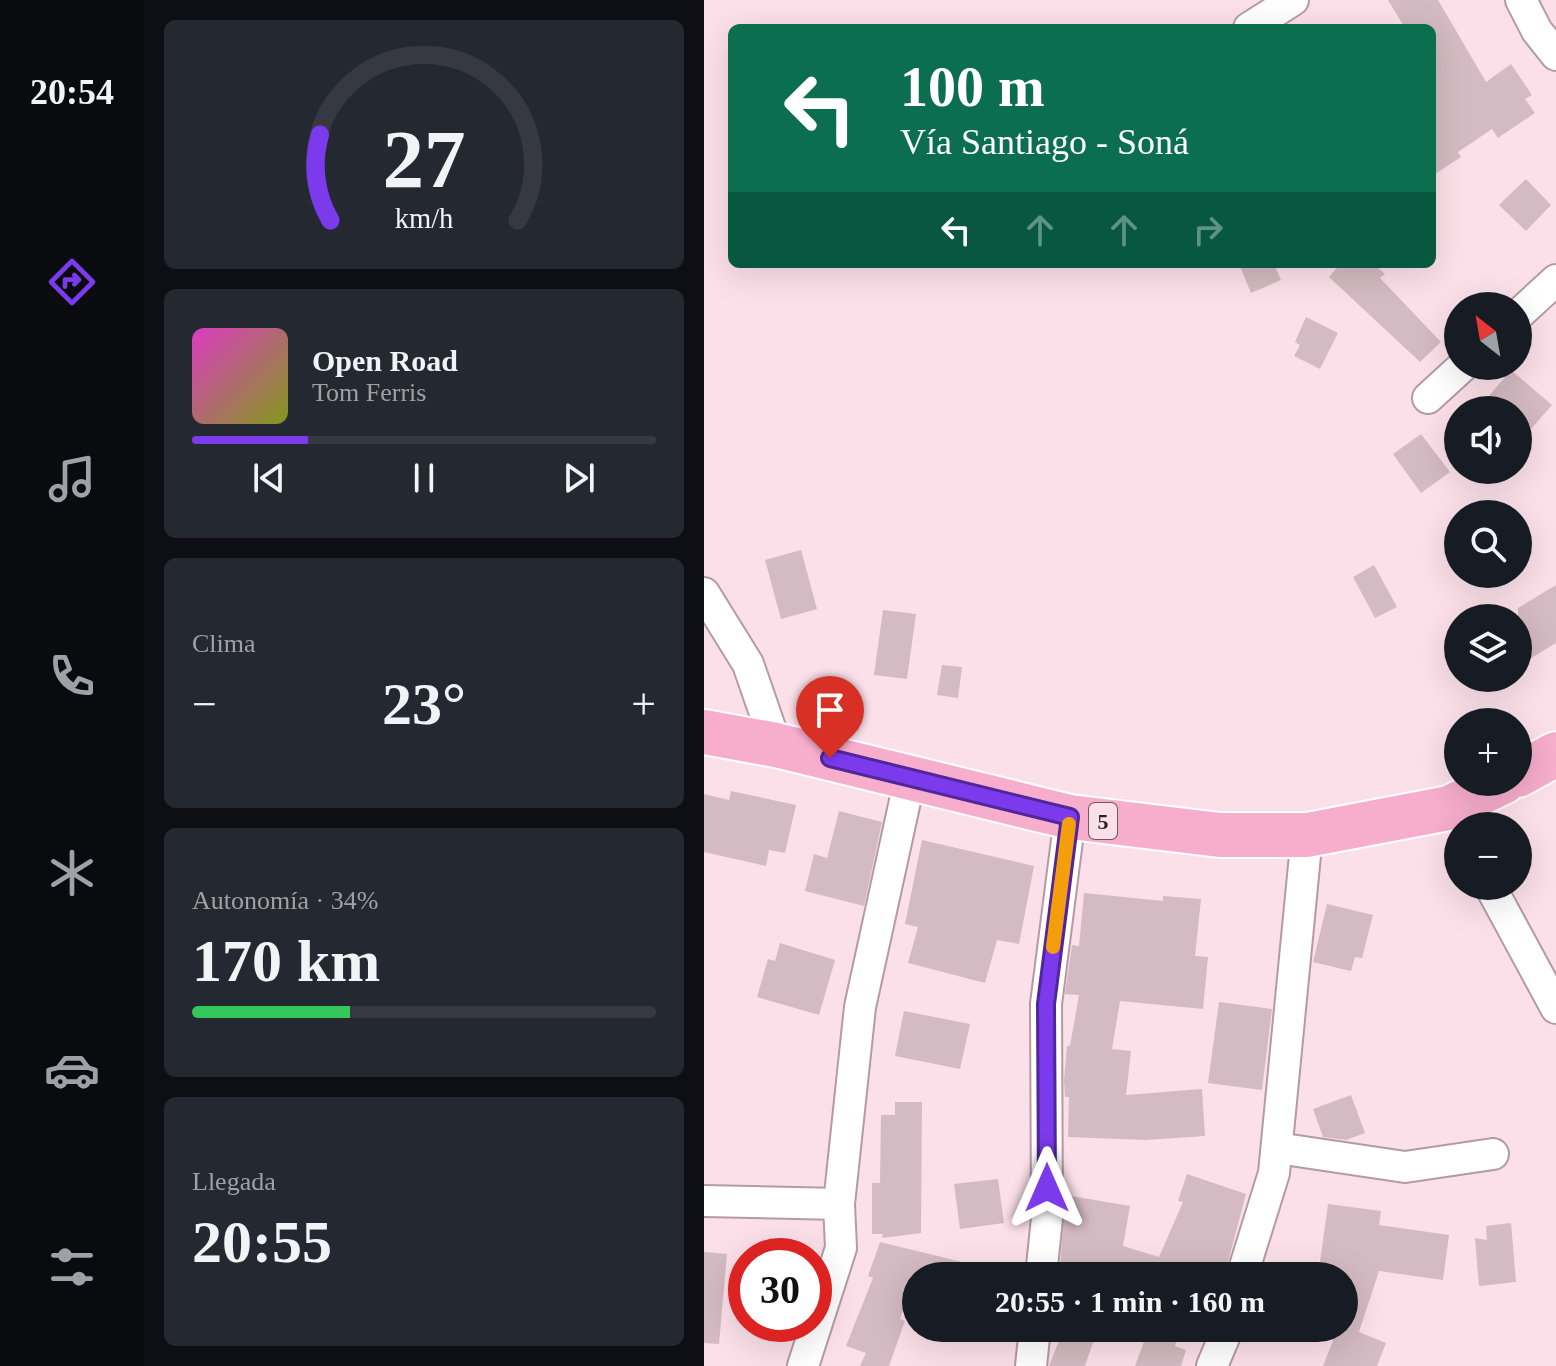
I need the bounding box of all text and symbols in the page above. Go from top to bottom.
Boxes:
icon: left [768,56,872,160]
text: 100 m [900,56,1045,118]
text: 20:54 [30,72,114,112]
text: 27 [382,112,466,204]
text: Vía Santiago - Soná [900,122,1189,162]
text: km/h [395,203,453,234]
icon: left [934,208,978,252]
icon: ahead [1018,208,1062,252]
icon: ahead [1102,208,1146,252]
icon: right [1186,208,1230,252]
icon: directions [44,254,100,310]
north arrow [1444,292,1532,380]
map controls [1444,292,1532,900]
text: Open Road [312,344,458,377]
text: Tom Ferris [312,378,426,407]
button: sound [1444,396,1532,484]
icon: music [44,451,100,507]
icon: previous [247,456,291,500]
icon: pause [402,456,446,500]
icon: next [557,456,601,500]
button: search [1444,500,1532,588]
button: layers [1444,604,1532,692]
text: Clima [192,629,256,658]
icon: phone [44,648,100,704]
text: 23° [382,671,466,737]
pin [796,676,864,758]
text: − [192,680,217,729]
text: + [631,680,656,729]
icon: arrive [808,688,852,732]
button: + [1444,708,1532,796]
road number: 5 [1089,803,1117,839]
button: − [1444,812,1532,900]
icon: climate [44,845,100,901]
text: Autonomía · 34% [192,886,378,915]
text: 170 km [192,928,380,994]
icon: car [44,1042,100,1098]
position arrow [1005,1146,1089,1230]
text: Llegada [192,1167,276,1196]
text: 20:55 [192,1209,332,1275]
speed limit sign: 30 [728,1238,832,1342]
icon: filters [44,1239,100,1295]
text: 20:55 · 1 min · 160 m [995,1285,1265,1318]

